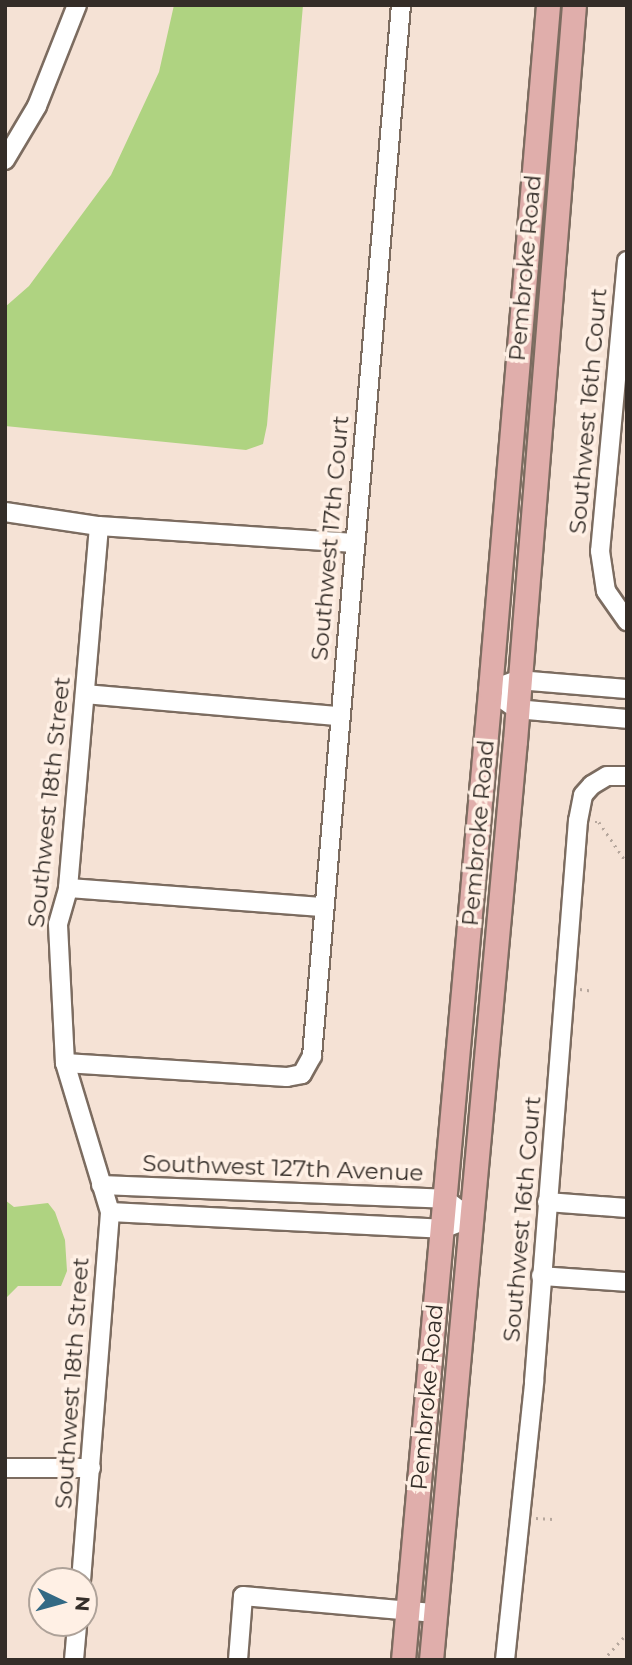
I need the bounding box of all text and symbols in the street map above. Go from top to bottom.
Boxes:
street label: Pembroke Road [503,174,547,362]
street label: Southwest 16th Court [563,287,613,535]
street label: Southwest 17th Court [306,414,354,662]
street label: Southwest 18th Street [22,675,76,929]
street label: Pembroke Road [456,739,500,927]
street label: Southwest 16th Court [497,1095,547,1343]
street label: Southwest 127th Avenue [142,1149,424,1187]
street label: Southwest 18th Street [49,1256,95,1510]
street label: Pembroke Road [405,1303,449,1491]
north arrow [28,1567,98,1637]
text: N [70,1595,95,1612]

